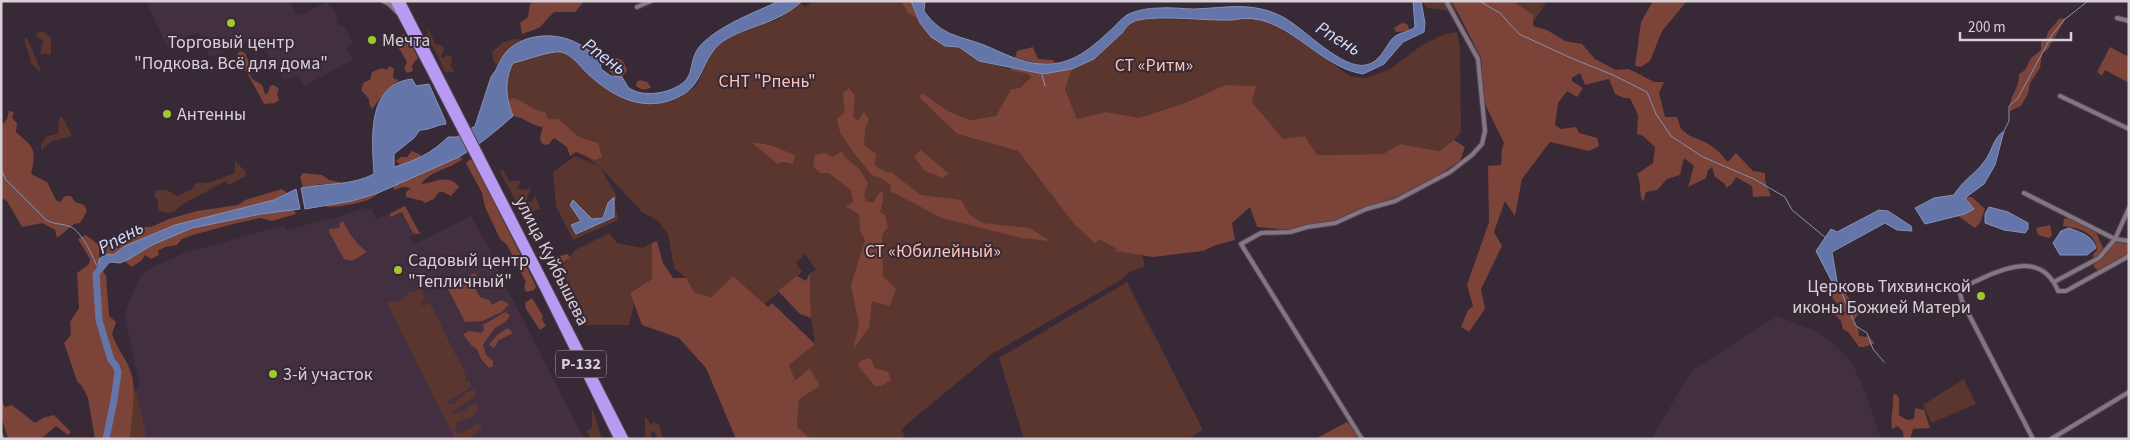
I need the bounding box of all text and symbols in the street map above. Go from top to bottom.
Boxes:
scale bar [1960,10,2071,42]
water label: Рпень [1310,15,1366,63]
marker: Торговый центр "Подкова. Всё для дома" [225,17,237,29]
text: 200 m [1968,17,2006,38]
place label: Мечта [382,28,430,53]
place label: Торговый центр "Подкова. Всё для дома" [134,30,328,76]
water label: Рпень [576,32,632,82]
marker: Мечта [366,34,378,46]
park label: СТ «Ритм» [1115,53,1193,78]
park label: СНТ "Рпень" [718,69,816,94]
place label: Антенны [177,102,246,127]
marker: Антенны [161,108,173,120]
street label: улица Куйбышева [509,192,595,330]
water label: Рпень [93,215,149,261]
park label: СТ «Юбилейный» [865,239,1001,264]
place label: Садовый центр "Тепличный" [408,248,529,294]
marker: Садовый центр "Тепличный" [392,264,404,276]
place label: Церковь Тихвинской иконы Божией Матери [1792,274,1971,320]
marker: Церковь Тихвинской иконы Божией Матери [1975,290,1987,302]
road number: Р-132 [556,350,606,378]
place label: 3-й участок [283,362,373,387]
marker: 3-й участок [267,368,279,380]

